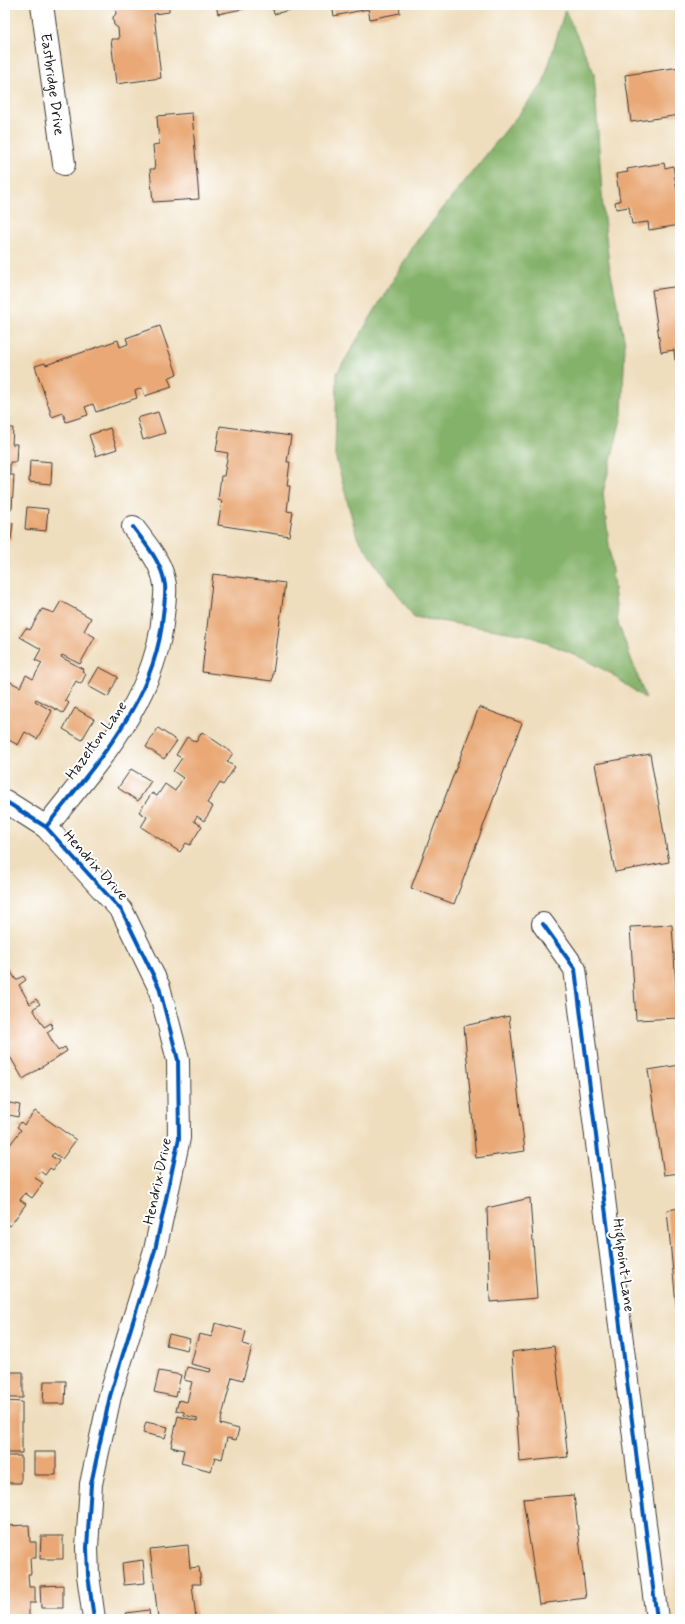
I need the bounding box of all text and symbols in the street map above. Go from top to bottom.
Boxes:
street label: Eastbridge Drive [35,32,69,137]
street label: Hazelton Lane [61,697,132,784]
street label: Hendrix Drive [58,826,132,905]
street label: Hendrix Drive [139,1136,177,1227]
street label: Highpoint Lane [606,1217,639,1313]

